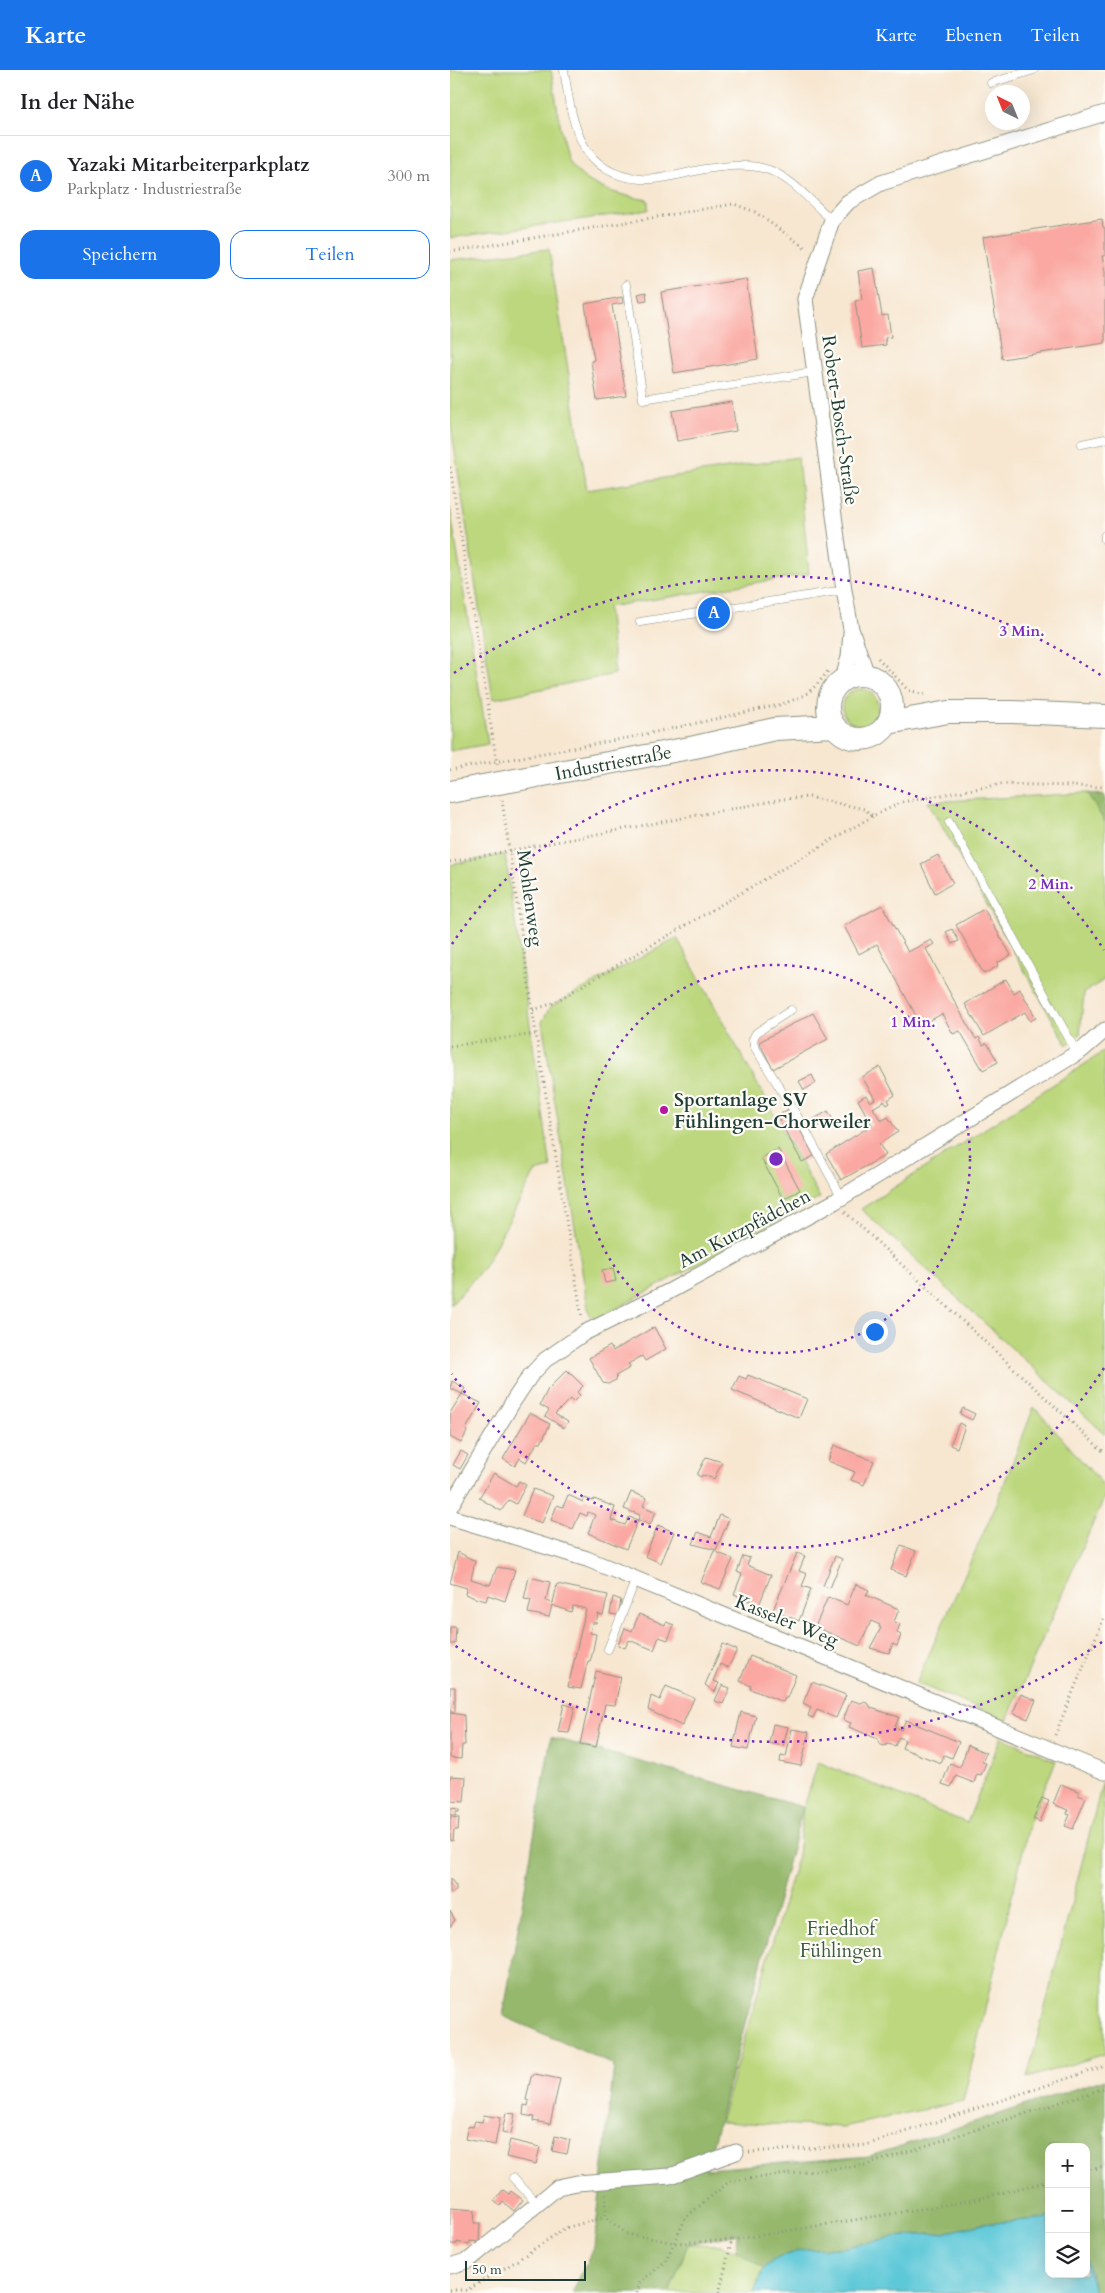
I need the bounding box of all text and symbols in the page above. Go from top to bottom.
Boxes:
text: Karte [25,19,86,52]
text: Karte [875,23,917,48]
text: Ebenen [945,23,1003,48]
text: Teilen [1031,23,1080,48]
north arrow [985,85,1030,130]
text: In der Nähe [20,88,135,117]
text: Yazaki Mitarbeiterparkplatz [67,152,310,178]
text: A [30,165,42,187]
text: 300 m [388,165,430,187]
text: Parkplatz · Industriestraße [67,178,242,200]
button: Speichern [20,230,220,279]
button: Teilen [230,230,430,279]
street label: Robert-Bosch-Straße [815,333,865,507]
pin: A [698,594,730,632]
text: 3 Min. [999,621,1045,641]
street label: Industriestraße [553,739,674,787]
street label: Mohlenweg [510,848,550,948]
text: 2 Min. [1028,874,1074,894]
text: 1 Min. [890,1012,936,1032]
place label: Sportanlage SV Fühlingen-Chorweiler [674,1087,871,1135]
marker: Sportanlage SV Fühlingen-Chorweiler [658,1104,670,1116]
centre of rings [767,1150,785,1168]
street label: Am Kutzpfädchen [674,1183,815,1275]
your location [862,1319,888,1345]
street label: Kasseler Weg [731,1588,843,1654]
park label: Friedhof Fühlingen [800,1916,883,1964]
map controls [1045,2143,1090,2278]
button: + [1045,2143,1090,2188]
button: − [1045,2188,1090,2233]
button: layers [1045,2233,1090,2278]
scale bar [465,2258,586,2281]
text: 50 m [472,2260,502,2279]

